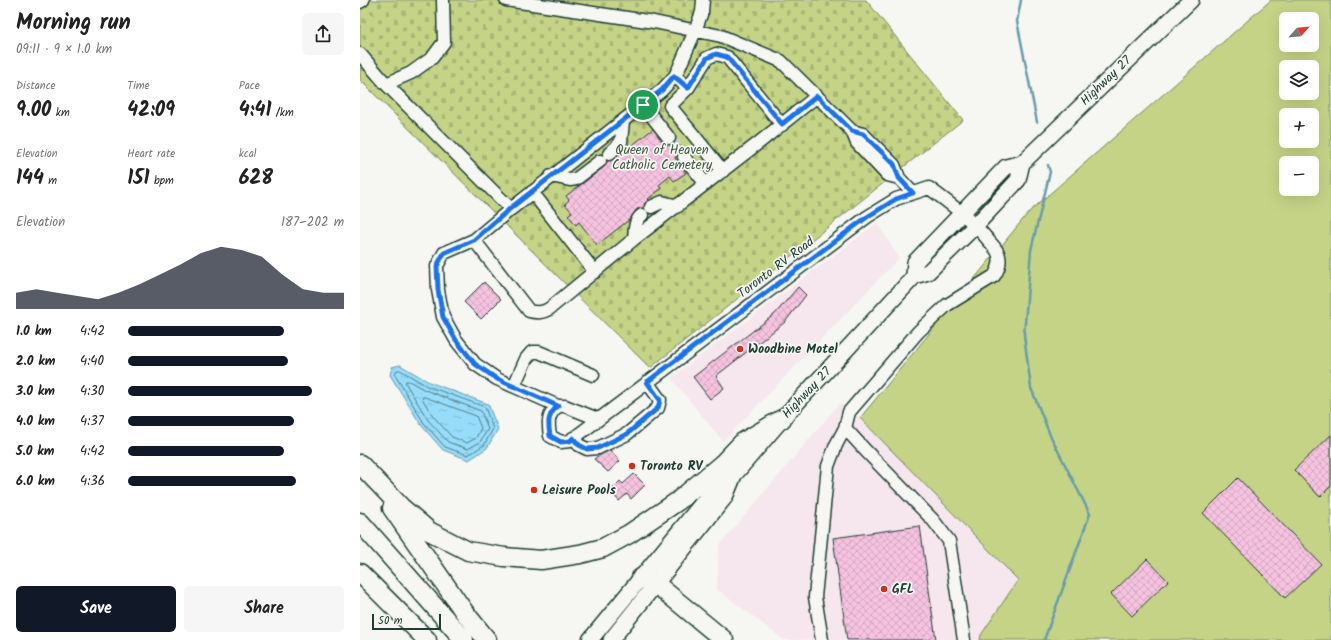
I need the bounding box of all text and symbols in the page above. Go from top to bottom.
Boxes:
text: Morning run [16,6,131,41]
north arrow [1279,12,1319,52]
map controls [1279,12,1319,196]
button: share [302,13,344,55]
text: 09:11 · 9 × 1.0 km [16,39,112,60]
street label: Highway 27 [1075,50,1137,111]
button: layers [1279,60,1319,100]
text: Distance [16,77,56,95]
text: Time [127,77,150,95]
text: Pace [239,77,260,95]
pin [626,88,660,122]
icon: arrive [632,94,654,116]
text: 9.00 [16,95,51,127]
text: 42:09 [127,95,175,127]
text: 4:41 [239,95,271,127]
text: km [51,104,70,122]
text: /km [271,104,294,122]
button: + [1279,108,1319,148]
park label: Queen of Heaven Catholic Cemetery [612,140,713,176]
text: Elevation [16,145,58,163]
text: Heart rate [127,145,175,163]
text: kcal [239,145,257,163]
button: − [1279,156,1319,196]
text: 144 [16,163,44,195]
text: 151 [127,163,150,195]
text: 628 [239,163,273,195]
text: m [44,172,57,190]
text: bpm [150,172,174,190]
text: Elevation [16,212,65,233]
text: 187–202 m [281,212,344,233]
street label: Toronto RV Road [733,232,819,304]
text: 1.0 km [16,321,52,342]
text: 4:42 [80,321,105,342]
place label: Woodbine Motel [748,339,838,360]
marker: Woodbine Motel [735,344,745,354]
text: 2.0 km [16,351,55,372]
text: 4:40 [80,351,104,372]
street label: Highway 27 [777,361,837,424]
text: 3.0 km [16,381,55,402]
text: 4:30 [80,381,104,402]
text: 4.0 km [16,411,55,432]
text: 4:37 [80,411,104,432]
text: 5.0 km [16,441,54,462]
text: 4:42 [80,441,105,462]
place label: Toronto RV [640,456,703,477]
marker: Toronto RV [627,461,637,471]
text: 6.0 km [16,471,55,492]
text: 4:36 [80,471,105,492]
place label: Leisure Pools [542,480,616,501]
marker: Leisure Pools [529,485,539,495]
place label: GFL [892,579,914,600]
marker: GFL [879,584,889,594]
button: Save [16,586,176,632]
button: Share [184,586,344,632]
scale bar [372,612,441,631]
text: 50 m [378,612,403,630]

